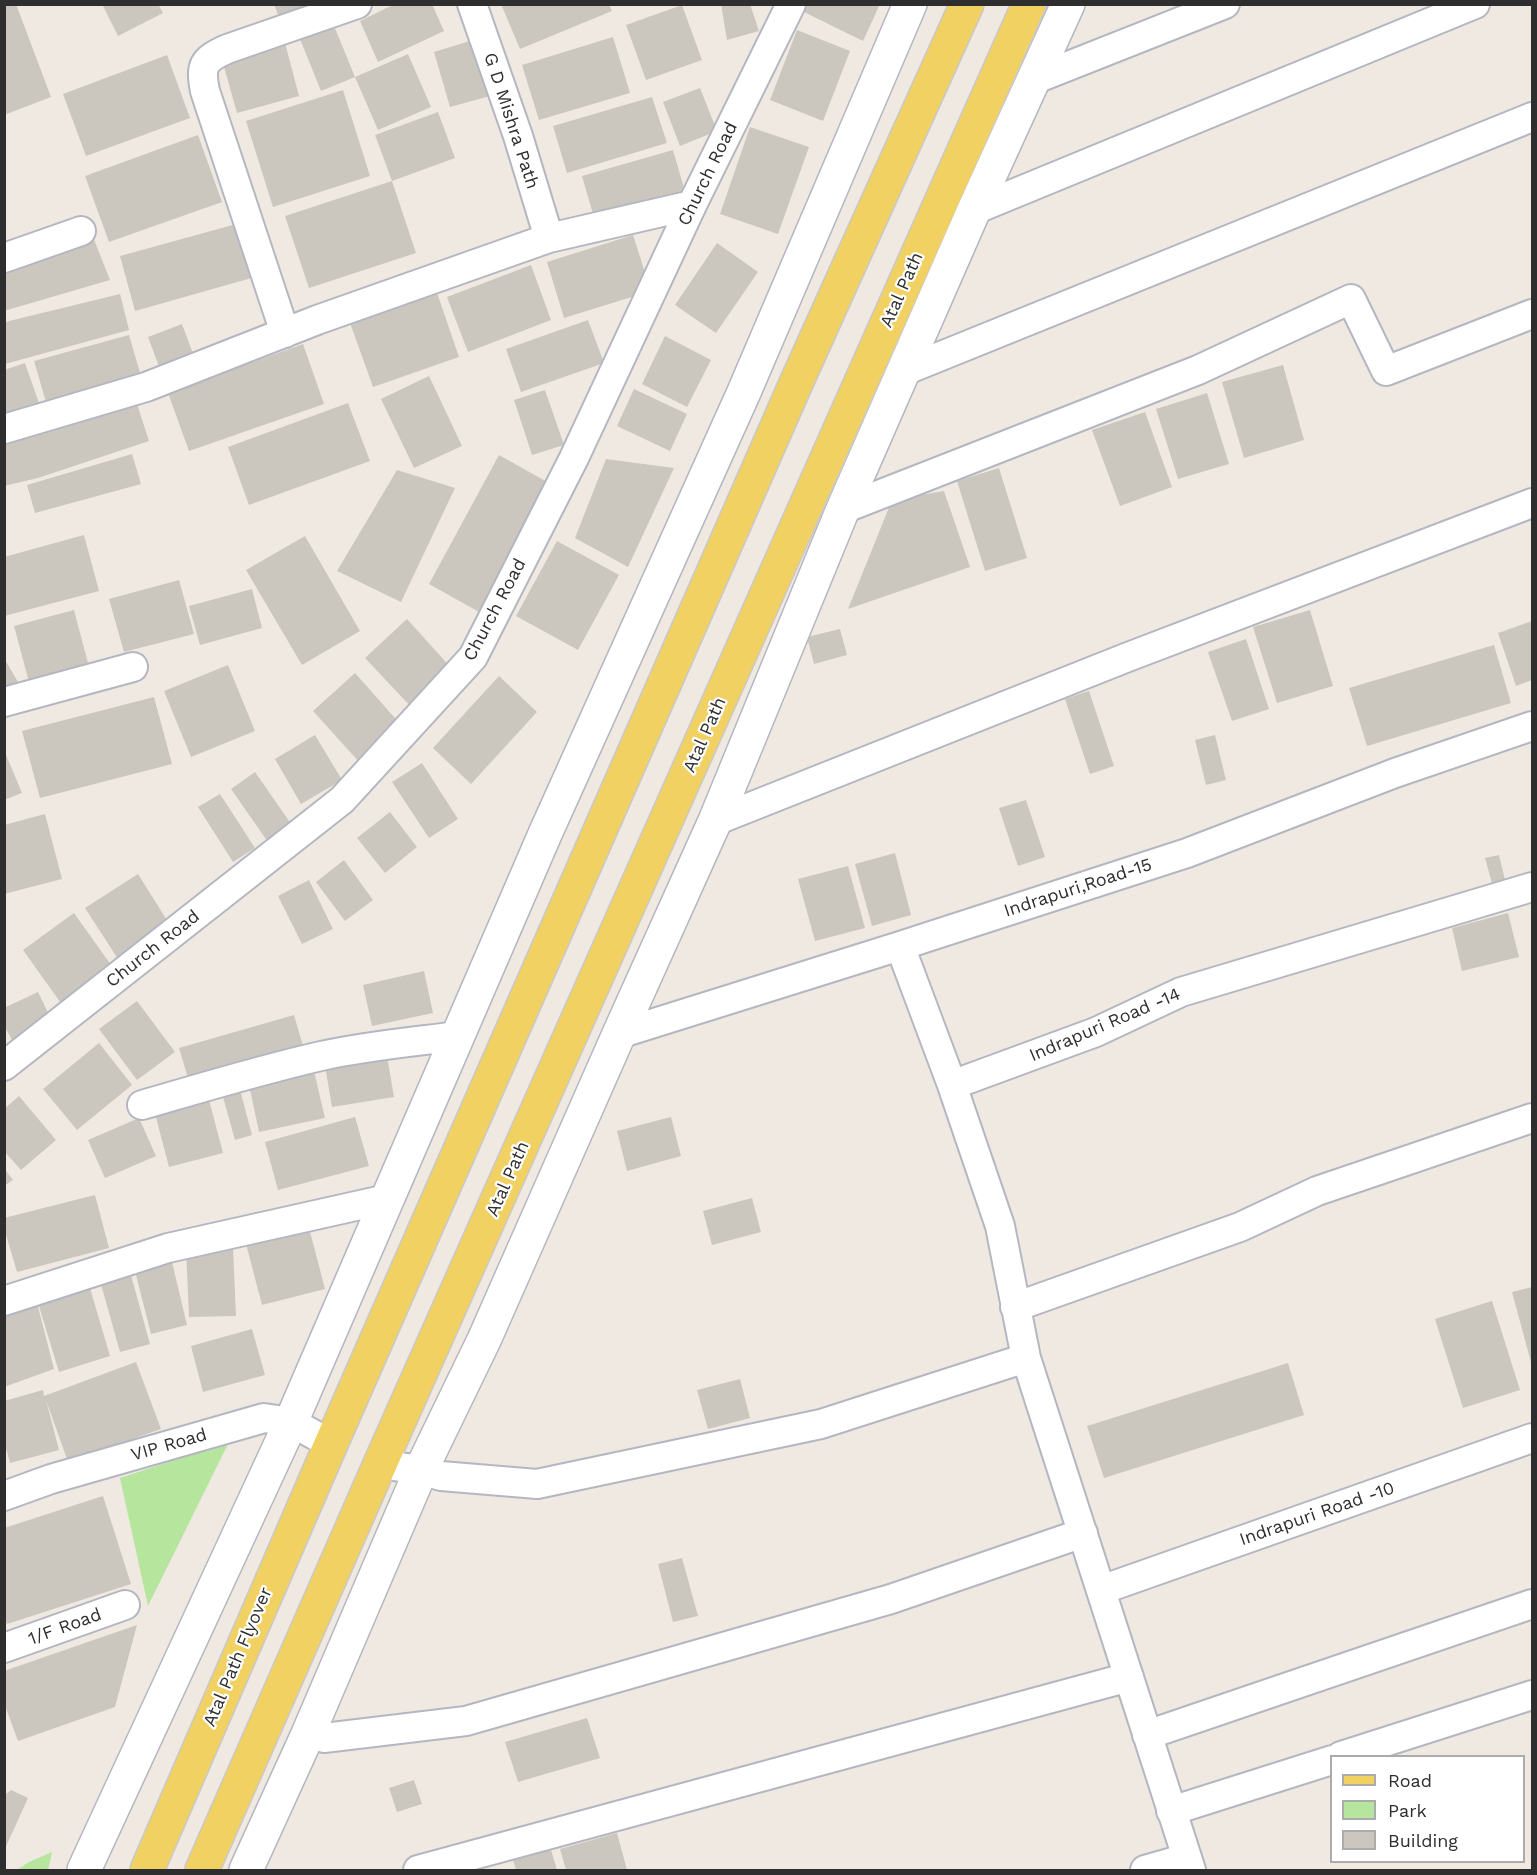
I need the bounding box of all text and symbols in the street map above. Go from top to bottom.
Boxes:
street label: G D Mishra Path [479,50,543,192]
street label: Church Road [674,119,742,229]
street label: Atal Path [876,249,928,331]
street label: Church Road [459,555,531,665]
street label: Atal Path [679,694,731,776]
street label: Indrapuri,Road-15 [1001,854,1155,922]
street label: Church Road [102,906,204,992]
street label: Indrapuri Road -14 [1026,983,1184,1067]
street label: Atal Path [482,1138,534,1220]
street label: VIP Road [129,1424,209,1466]
street label: Indrapuri Road -10 [1237,1477,1397,1551]
street label: Atal Path Flyover [199,1584,277,1730]
street label: 1/F Road [26,1604,104,1650]
legend [1330,1755,1525,1863]
text: Road [1388,1770,1432,1791]
text: Park [1388,1800,1427,1821]
text: Building [1388,1830,1458,1851]

